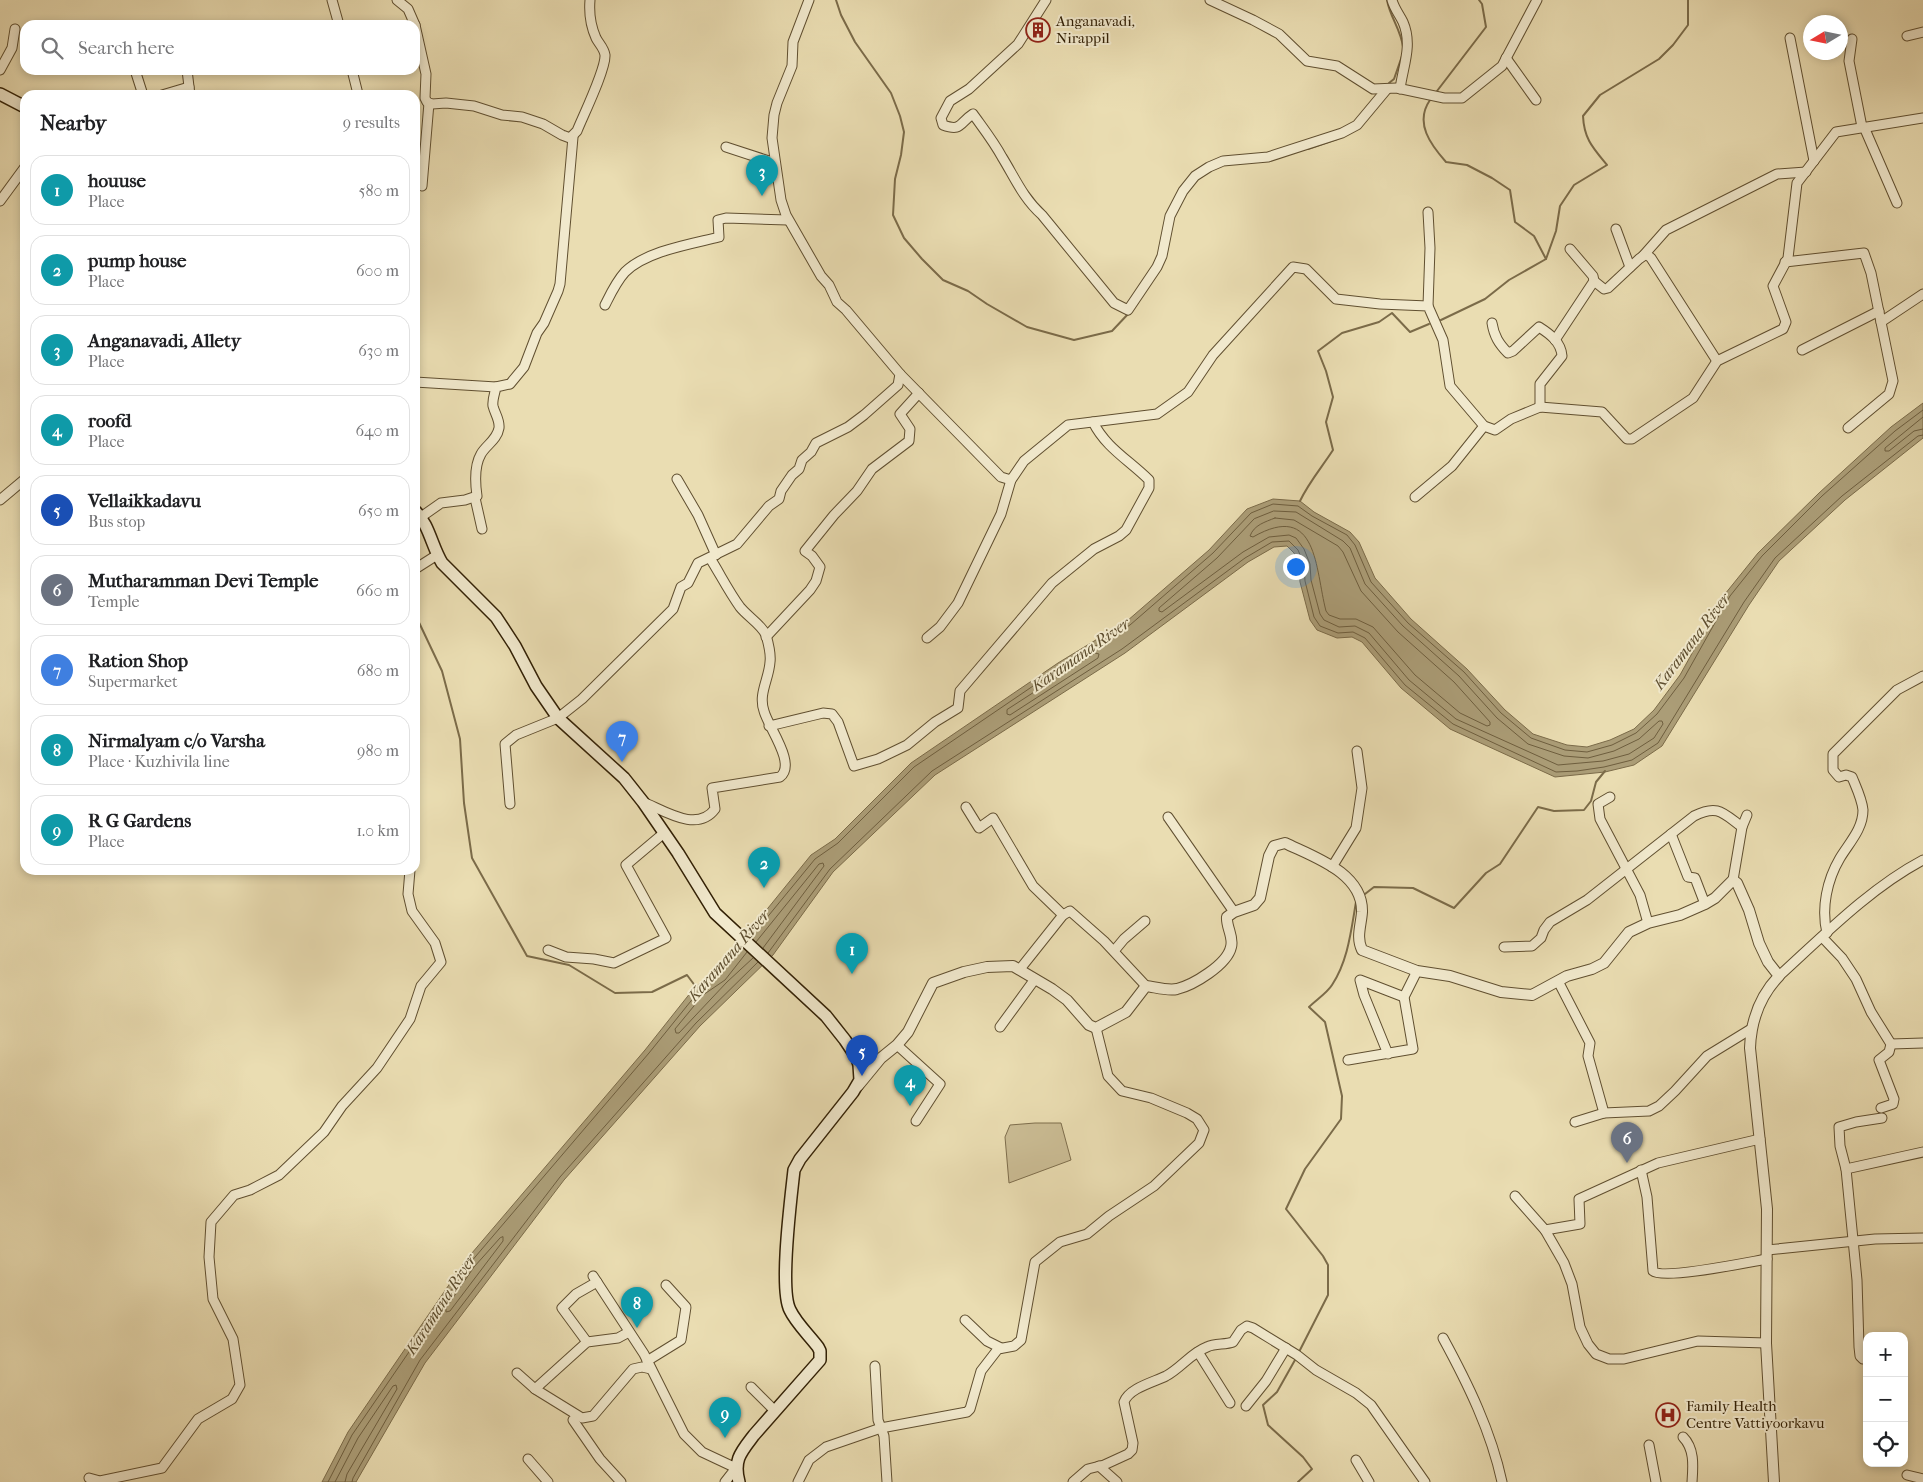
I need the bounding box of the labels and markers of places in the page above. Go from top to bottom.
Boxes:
place label: Anganavadi, Nirappil [1055,12,1135,47]
building icon: Anganavadi, Nirappil [1025,17,1051,43]
pin: 3 [746,155,778,196]
pin: 7 [606,721,638,762]
pin: 2 [748,847,780,888]
pin: 1 [836,933,868,974]
pin: 5 [846,1035,878,1076]
pin: 4 [894,1065,926,1106]
pin: 6 [1611,1122,1643,1163]
pin: 8 [621,1287,653,1328]
pin: 9 [709,1397,741,1438]
place label: Family Health Centre Vattiyoorkavu [1686,1397,1825,1432]
hospital icon: Family Health Centre Vattiyoorkavu [1655,1402,1681,1428]

